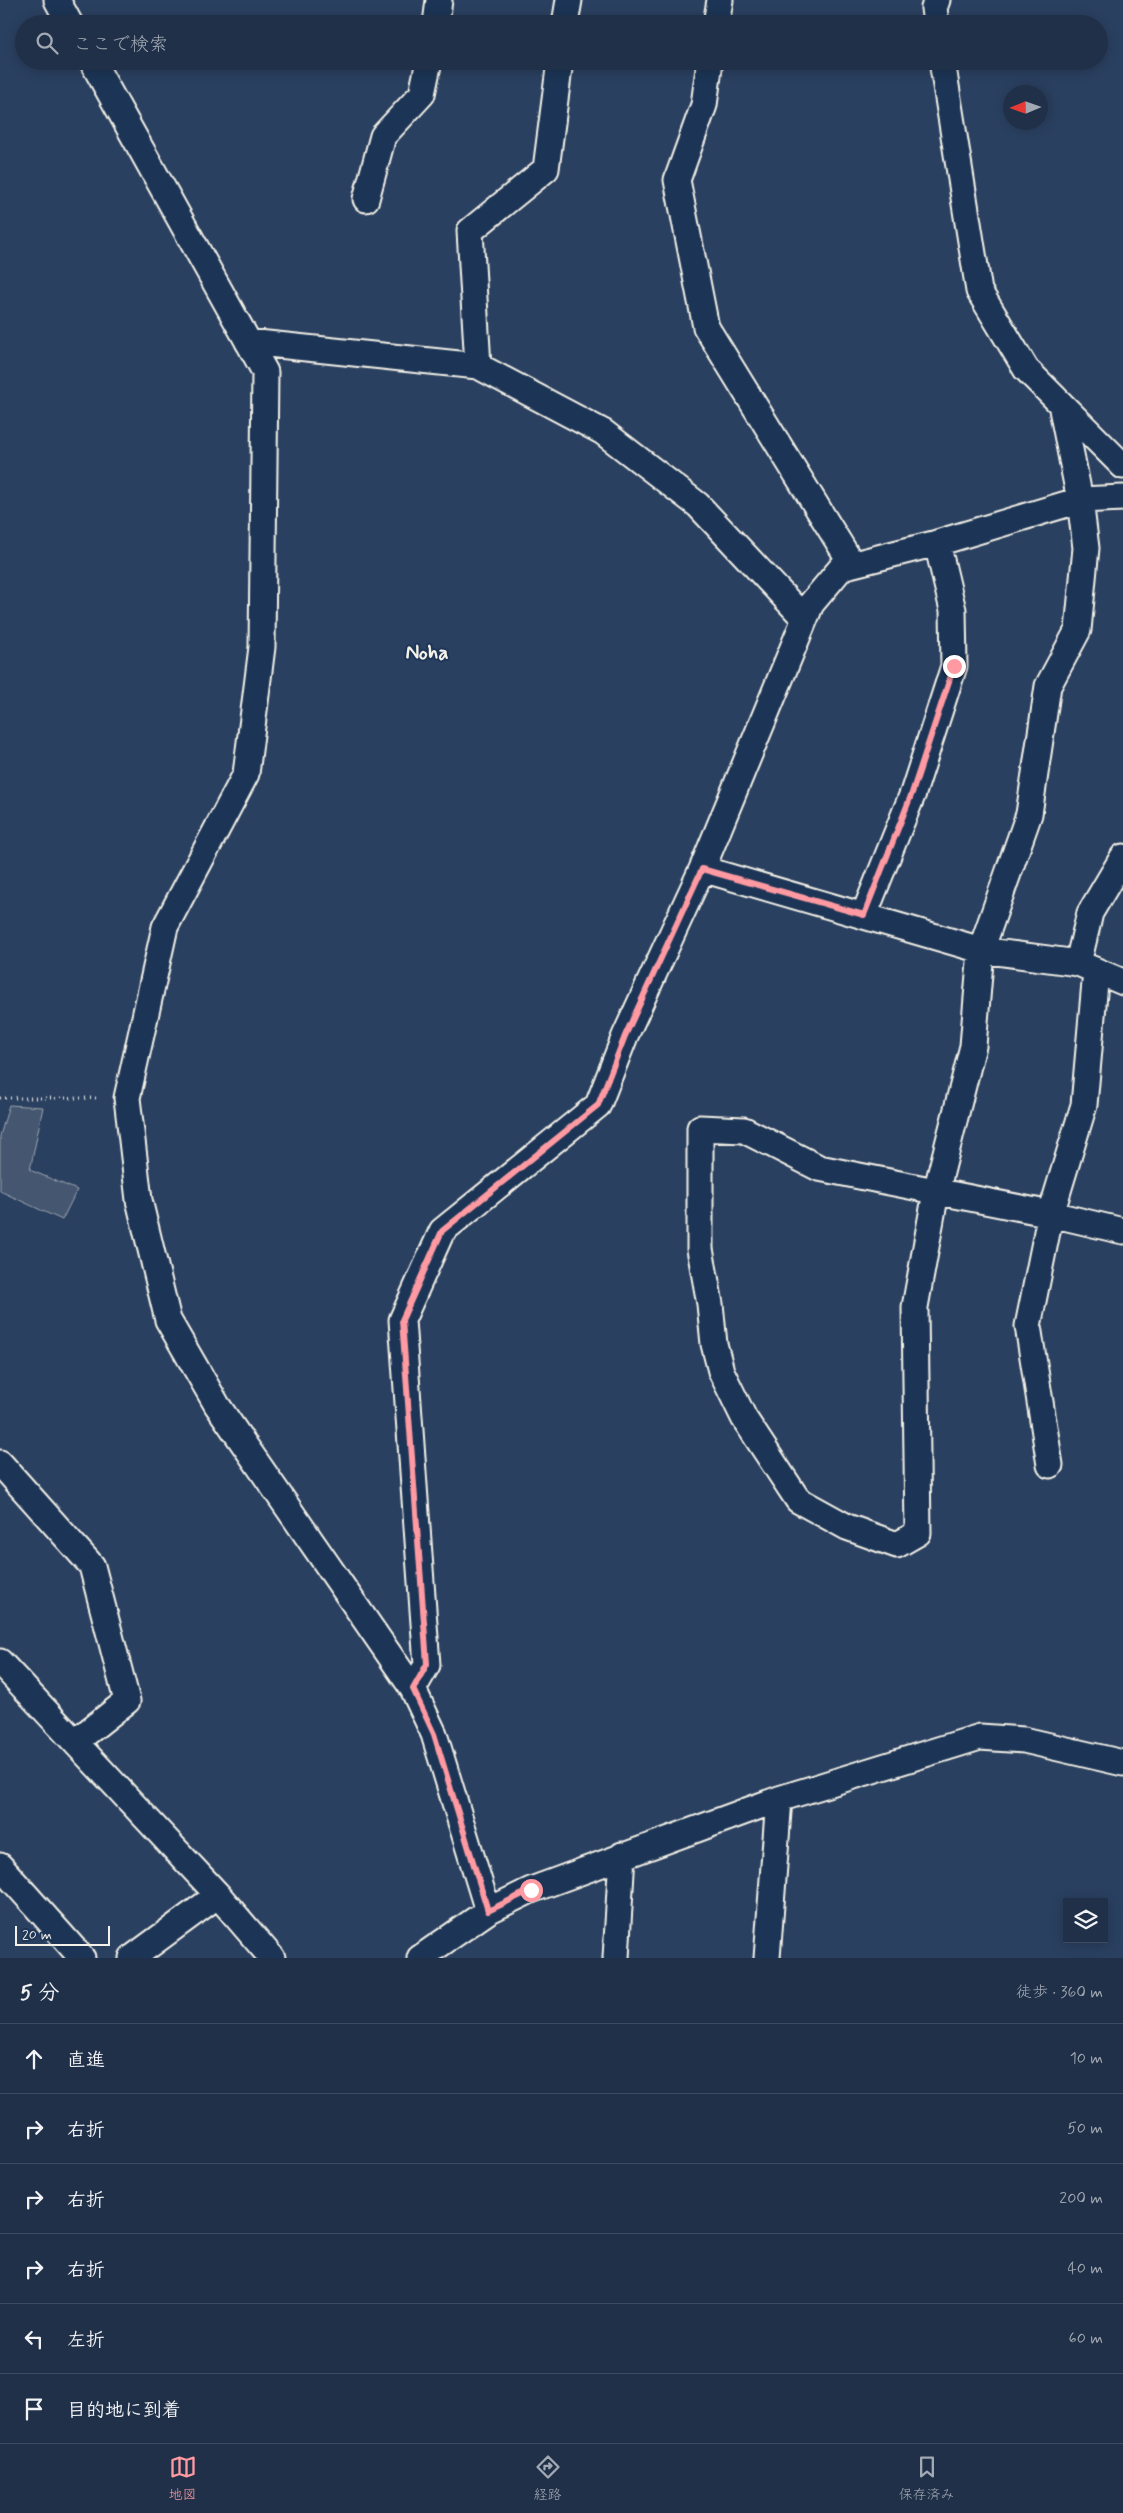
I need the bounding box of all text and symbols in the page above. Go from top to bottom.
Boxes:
search box [15,15,1108,70]
icon: search [33,29,61,57]
text: ここで検索 [73,32,168,57]
north arrow [1003,85,1048,130]
district label: Noha [405,639,449,667]
route end [943,655,966,678]
route start [520,1879,543,1902]
map controls [1063,1898,1108,1943]
button: layers [1063,1898,1108,1943]
scale bar [15,1923,110,1946]
text: 20 m [22,1926,52,1944]
text: 5 分 [20,1979,59,2007]
text: 徒歩 · 360 m [1016,1982,1103,2003]
icon: ahead [20,2045,48,2073]
text: 直進 [67,2048,105,2073]
text: 10 m [1070,2048,1103,2069]
icon: right [20,2115,48,2143]
text: 右折 [67,2118,105,2143]
text: 50 m [1067,2118,1103,2139]
icon: right [20,2185,48,2213]
text: 右折 [67,2188,105,2213]
text: 200 m [1059,2188,1103,2209]
icon: right [20,2255,48,2283]
text: 右折 [67,2258,105,2283]
text: 40 m [1067,2258,1103,2279]
icon: left [20,2325,48,2353]
text: 左折 [67,2328,105,2353]
text: 60 m [1069,2328,1103,2349]
icon: arrive [20,2395,48,2423]
text: 目的地に到着 [67,2398,181,2423]
tab: 地図 [169,2453,197,2504]
tab: 経路 [534,2453,562,2504]
tab: 保存済み [899,2453,955,2504]

